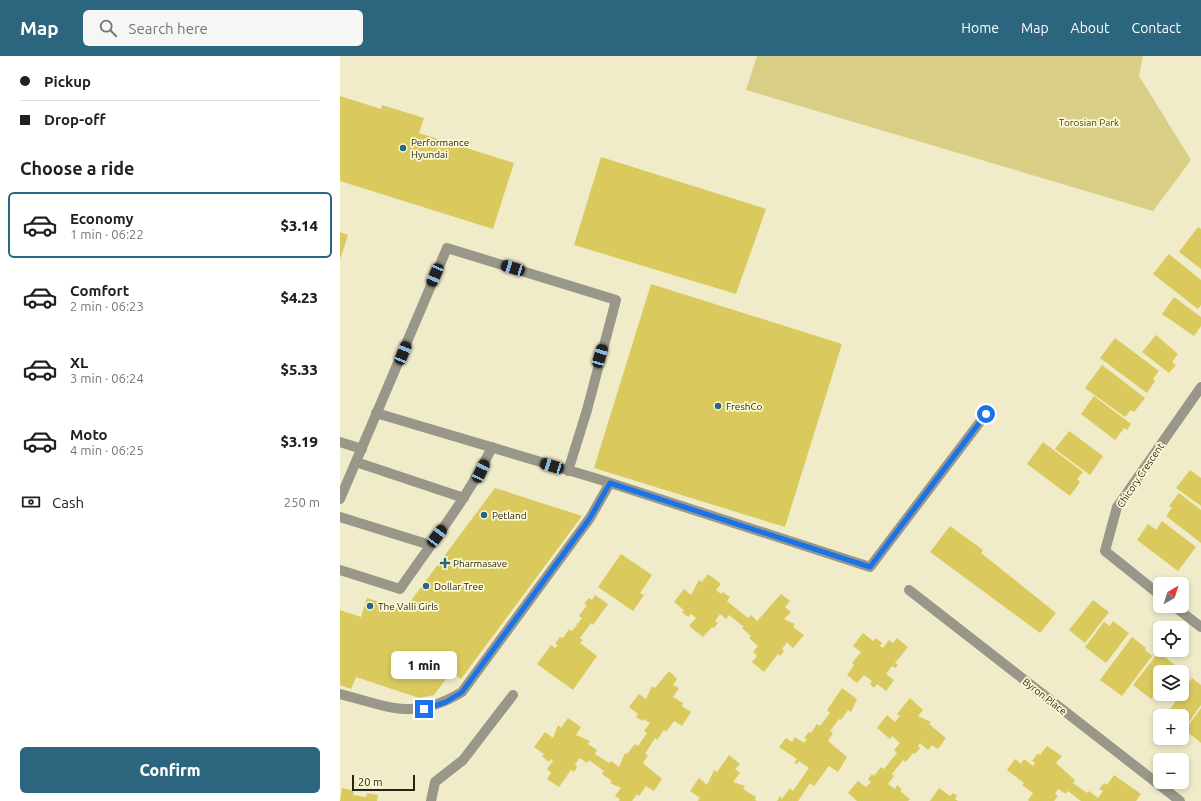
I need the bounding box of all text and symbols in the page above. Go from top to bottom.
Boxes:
search box [83,10,363,46]
text: Map [20,17,59,39]
icon: search [97,17,119,39]
text: Search here [129,20,208,37]
text: Home [961,20,999,36]
text: Map [1021,20,1049,36]
text: About [1071,20,1110,36]
text: Contact [1132,20,1181,36]
text: Pickup [44,73,91,90]
text: Drop-off [44,111,106,128]
park label: Torosian Park [1059,117,1119,128]
place label: Performance Hyundai [411,137,469,160]
marker: Performance Hyundai [398,143,408,153]
text: Choose a ride [20,158,134,178]
icon: car [22,207,58,243]
text: Economy [70,210,134,227]
text: $3.14 [280,217,318,234]
text: 1 min · 06:22 [70,227,144,241]
car [500,259,526,277]
car [425,262,445,288]
icon: car [22,279,58,315]
text: Comfort [70,282,129,299]
text: $4.23 [280,289,318,306]
text: 2 min · 06:23 [70,299,144,313]
car [393,340,413,366]
car [591,343,609,369]
icon: car [22,351,58,387]
text: XL [70,354,88,371]
text: $5.33 [280,361,318,378]
text: 3 min · 06:24 [70,371,144,385]
marker: FreshCo [713,401,723,411]
place label: FreshCo [726,401,763,412]
route start [977,405,995,423]
icon: car [22,423,58,459]
text: Moto [70,426,108,443]
text: $3.19 [280,433,318,450]
street label: Chicory Crescent [1115,441,1166,510]
text: 4 min · 06:25 [70,443,144,457]
car [539,457,565,475]
car [470,458,492,484]
icon: cash [20,491,42,513]
text: Cash [52,494,84,511]
text: 250 m [284,495,320,509]
marker: Petland [479,510,489,520]
place label: Petland [492,510,527,521]
car [425,523,449,549]
marker: Pharmasave [440,558,450,568]
place label: Pharmasave [453,558,507,569]
north arrow [1153,577,1189,613]
map controls [1153,577,1189,789]
marker: Dollar Tree [421,581,431,591]
place label: Dollar Tree [434,581,483,592]
marker: The Valli Girls [365,601,375,611]
place label: The Valli Girls [378,601,438,612]
button: locate [1153,621,1189,657]
callout: 1 min [391,651,457,679]
text: 1 min [407,658,441,672]
button: layers [1153,665,1189,701]
street label: Byron Place [1021,676,1069,717]
route end [415,700,433,718]
button: + [1153,709,1189,745]
button: Confirm [20,747,320,793]
button: − [1153,753,1189,789]
scale bar [352,773,415,792]
text: 20 m [358,776,382,788]

